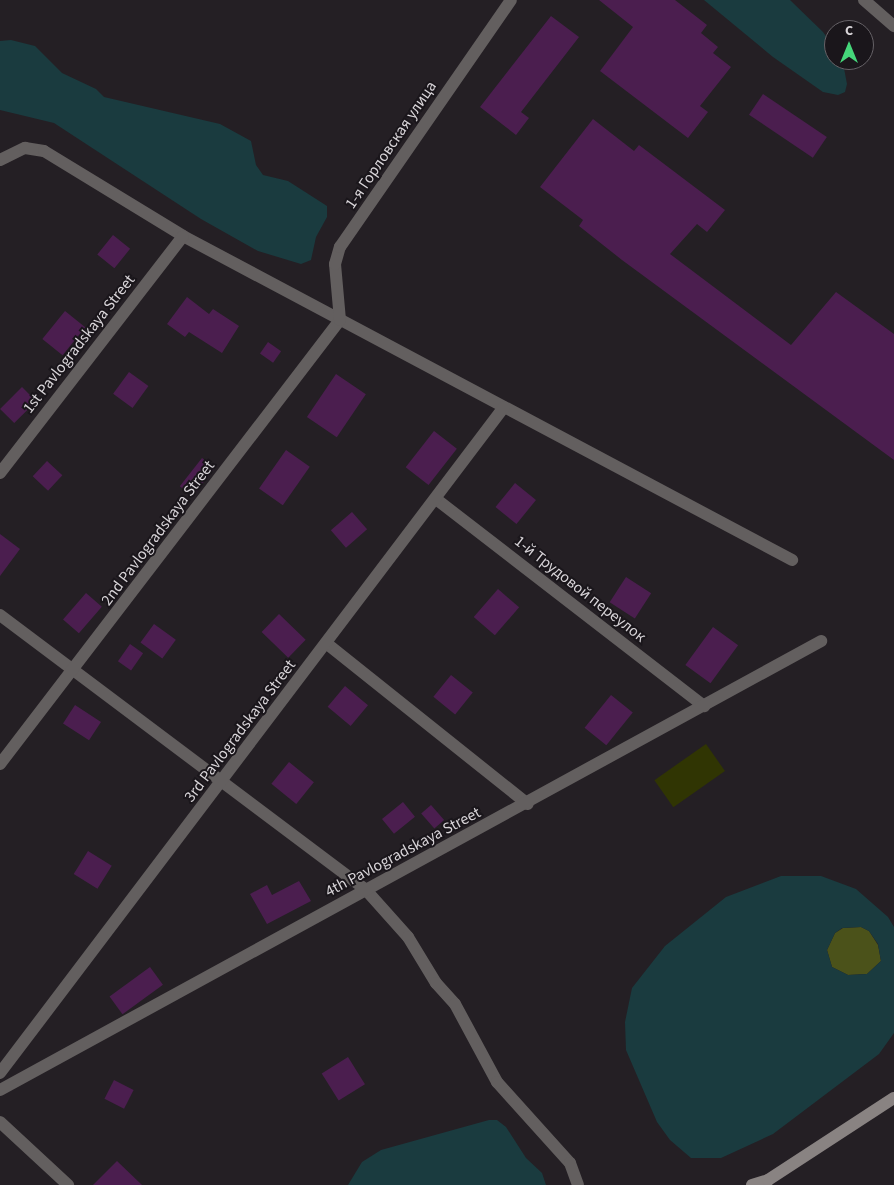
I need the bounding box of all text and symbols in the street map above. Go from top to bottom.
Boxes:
north arrow [824,20,874,70]
text: С [845,21,853,41]
street label: 1-я Горловская улица [341,78,441,212]
street label: 1st Pavlogradskaya Street [19,271,139,417]
street label: 2nd Pavlogradskaya Street [97,457,219,609]
street label: 1-й Трудовой переулок [510,532,650,646]
street label: 3rd Pavlogradskaya Street [180,656,300,806]
street label: 4th Pavlogradskaya Street [322,803,484,901]

